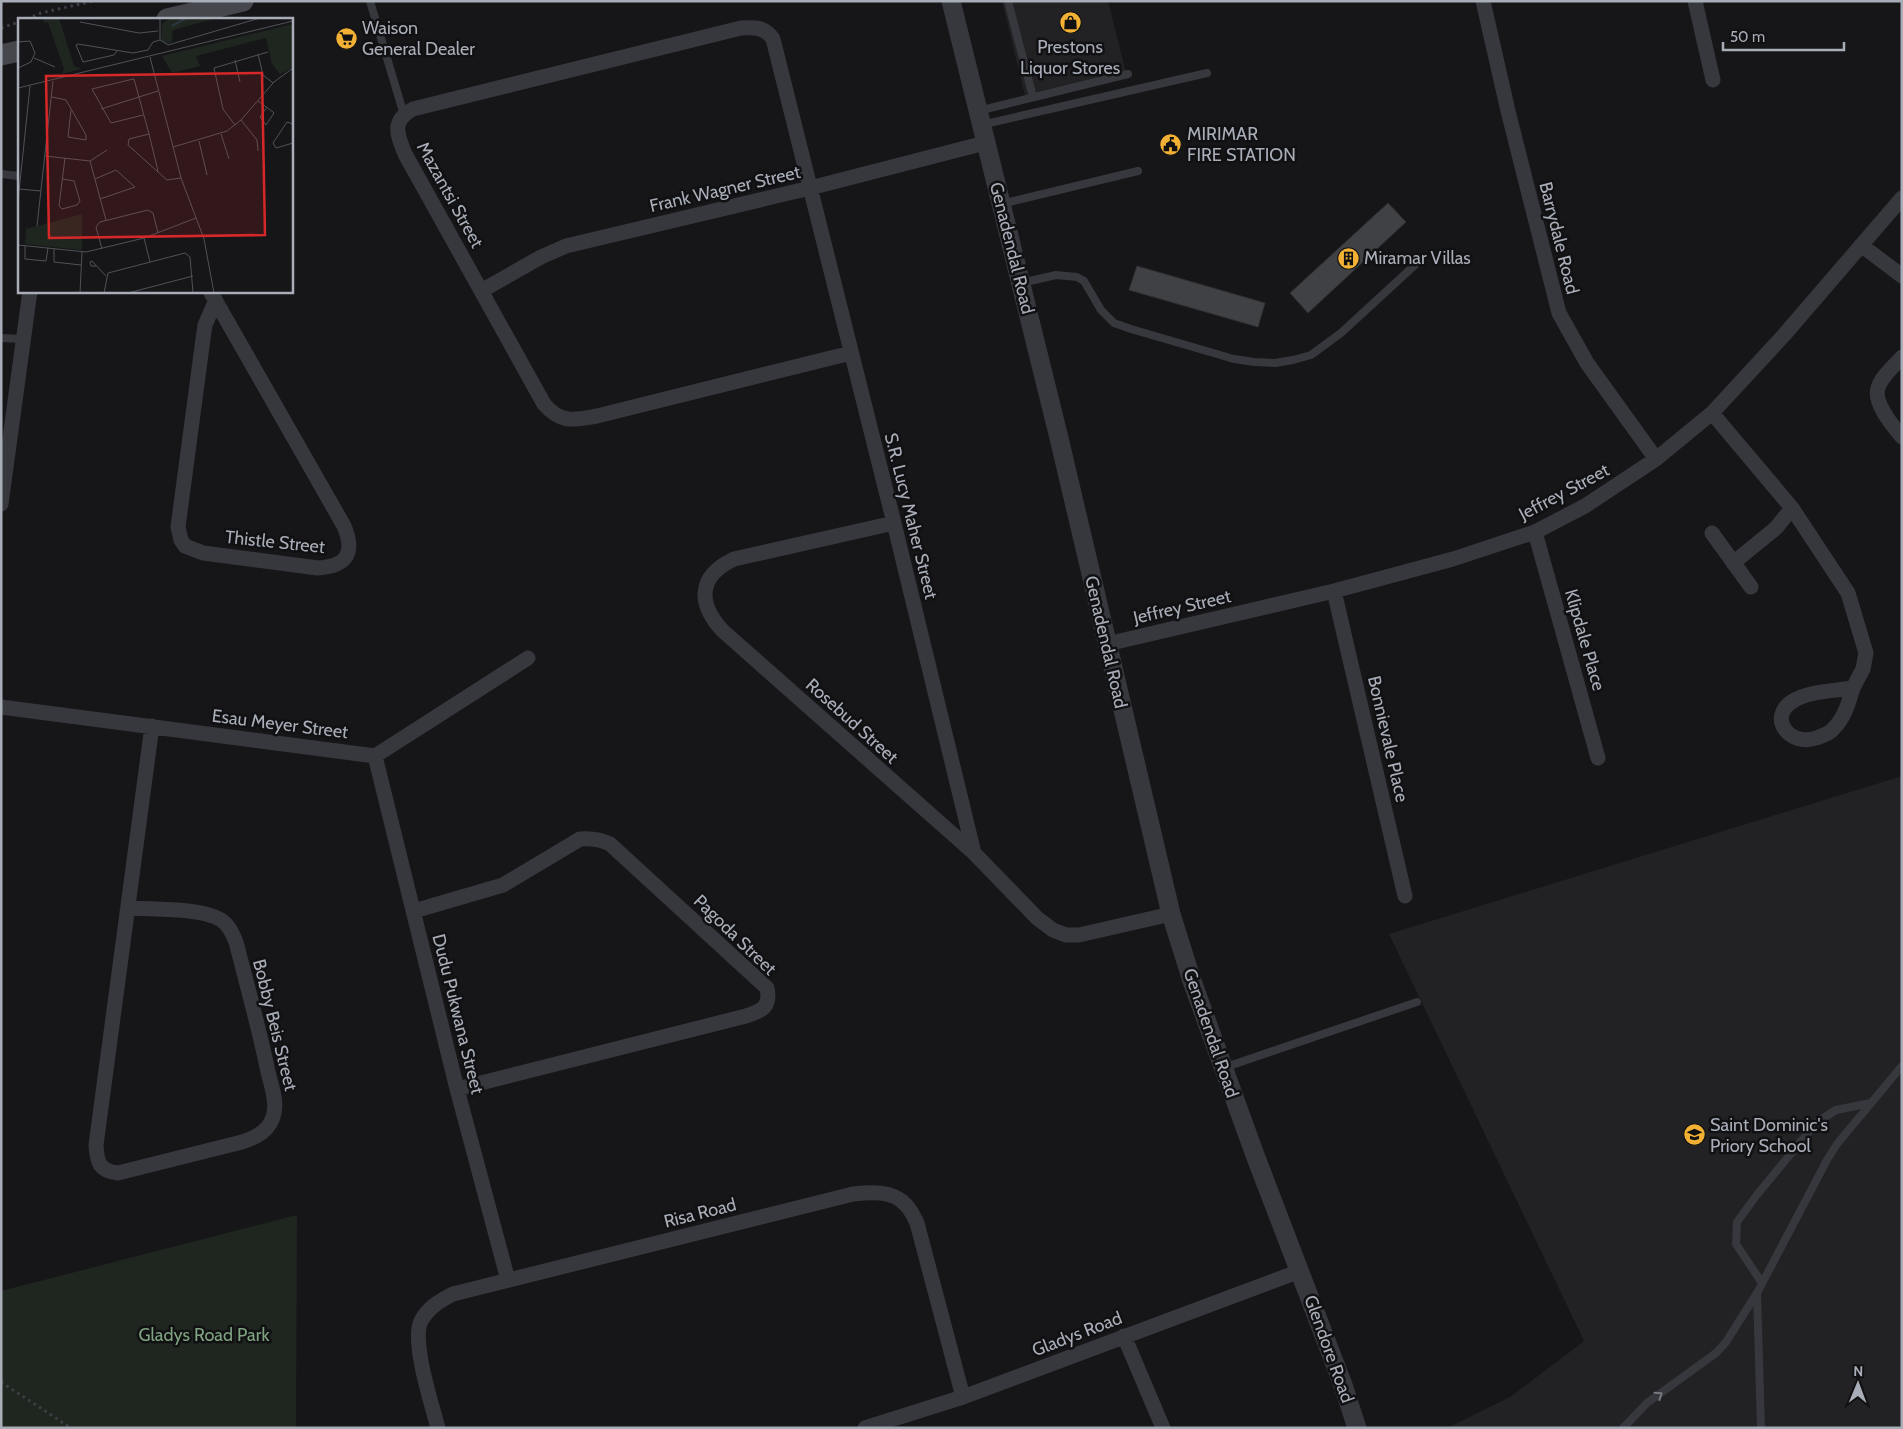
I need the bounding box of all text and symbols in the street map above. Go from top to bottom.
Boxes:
shop icon: Prestons Liquor Stores [1058,10,1082,34]
place label: Waison General Dealer [362,17,475,60]
inset map [18,18,292,292]
scale bar [1723,20,1844,52]
supermarket icon: Waison General Dealer [334,26,358,50]
text: 50 m [1730,28,1765,46]
place label: Prestons Liquor Stores [1020,36,1120,79]
place label: MIRIMAR FIRE STATION [1187,123,1296,166]
public building icon: MIRIMAR FIRE STATION [1159,132,1183,156]
street label: Mazantsi Street [412,138,488,252]
street label: Frank Wagner Street [647,161,803,217]
street label: Genadendal Road [985,180,1039,316]
street label: Barrydale Road [1534,180,1584,296]
building icon: Miramar Villas [1336,246,1360,270]
place label: Miramar Villas [1364,247,1471,269]
street label: S.R. Lucy Maher Street [880,431,942,601]
street label: Jeffrey Street [1514,459,1613,526]
street label: Thistle Street [224,526,326,558]
street label: Genadendal Road [1080,574,1132,710]
street label: Jeffrey Street [1130,585,1233,629]
street label: Klipdale Place [1560,587,1610,693]
street label: Rosebud Street [801,674,903,768]
street label: Bonnievale Place [1363,674,1413,804]
street label: Esau Meyer Street [211,705,349,743]
street label: Pagoda Street [689,890,781,980]
street label: Dudu Pukwana Street [427,932,489,1096]
street label: Bobby Beis Street [248,957,302,1093]
street label: Genadendal Road [1179,966,1243,1100]
place label: Saint Dominic's Priory School [1710,1114,1828,1157]
school or university icon: Saint Dominic's Priory School [1682,1123,1706,1147]
street label: Risa Road [662,1193,738,1233]
street label: Glendore Road [1299,1292,1359,1406]
street label: Gladys Road [1029,1307,1125,1361]
park label: Gladys Road Park [139,1324,270,1346]
north arrow [1833,1359,1883,1409]
text: N [1853,1362,1863,1380]
one-way arrow [1653,1392,1663,1401]

